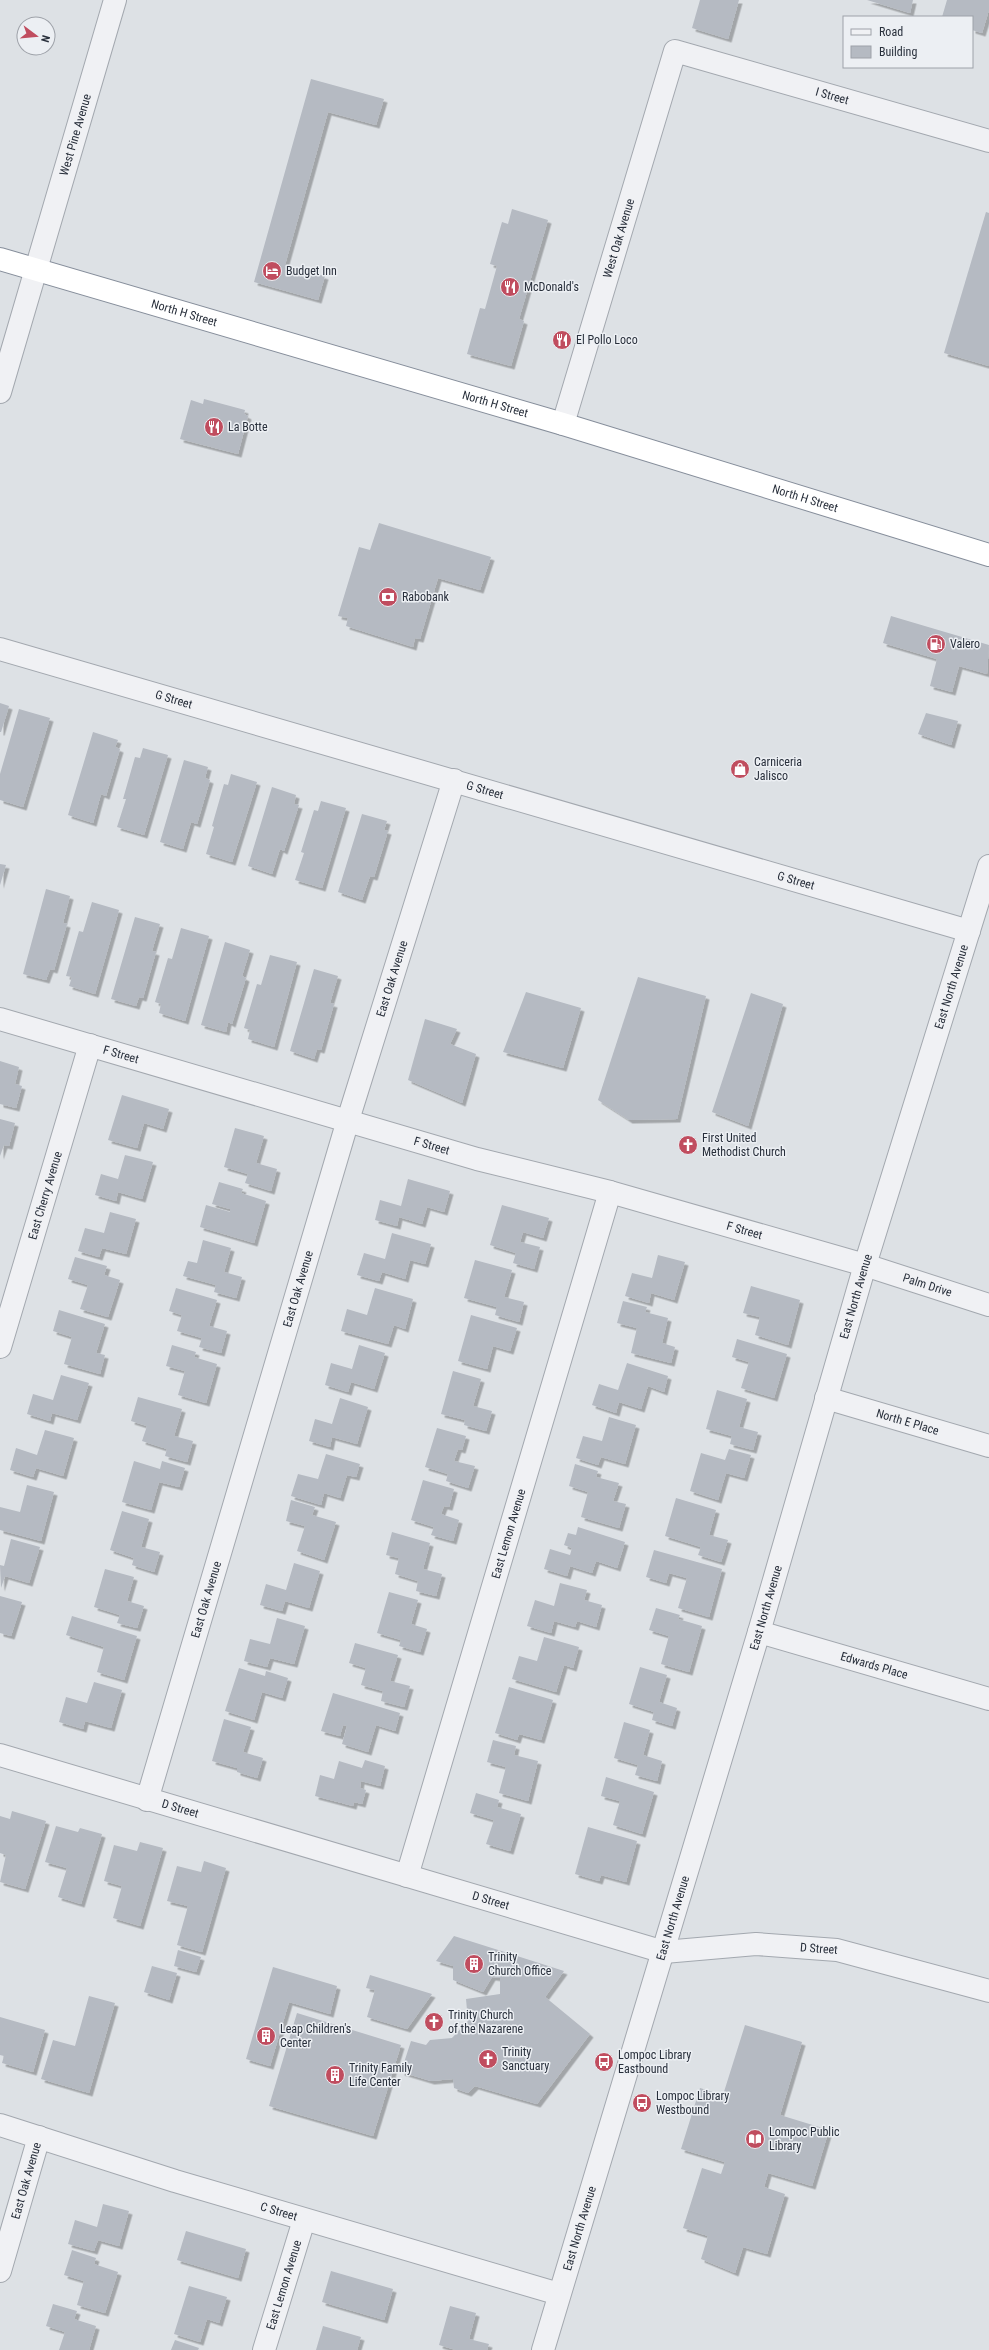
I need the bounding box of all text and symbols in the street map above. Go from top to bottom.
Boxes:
north arrow [16,16,56,56]
legend [843,16,973,68]
text: Road [879,25,903,39]
text: N [38,34,52,44]
text: Building [879,45,917,59]
street label: I Street [814,85,851,108]
street label: West Pine Avenue [57,92,94,177]
street label: West Oak Avenue [600,196,637,280]
hotel icon: Budget Inn [261,260,283,282]
place label: Budget Inn [286,264,337,278]
restaurant icon: McDonald's [499,276,521,298]
place label: McDonald's [524,280,579,294]
street label: North H Street [150,297,219,329]
restaurant icon: El Pollo Loco [551,329,573,351]
place label: El Pollo Loco [576,333,638,347]
street label: North H Street [461,388,530,421]
restaurant icon: La Botte [203,416,225,438]
place label: La Botte [228,420,268,434]
street label: North H Street [771,482,840,515]
bank icon: Rabobank [377,586,399,608]
place label: Rabobank [402,590,450,604]
fuel station icon: Valero [925,633,947,655]
place label: Valero [950,637,980,651]
street label: G Street [154,688,194,712]
place label: Carniceria Jalisco [754,755,802,783]
shop icon: Carniceria Jalisco [729,758,751,780]
street label: G Street [465,778,506,802]
street label: G Street [776,869,817,893]
street label: East Oak Avenue [374,939,411,1019]
street label: East North Avenue [932,943,971,1031]
street label: F Street [101,1043,141,1066]
place label: First United Methodist Church [702,1131,786,1159]
street label: F Street [412,1134,452,1158]
church icon: First United Methodist Church [677,1134,699,1156]
street label: East Cherry Avenue [25,1149,65,1241]
street label: F Street [725,1219,764,1242]
street label: East Oak Avenue [280,1249,316,1329]
street label: East North Avenue [837,1252,875,1341]
street label: Palm Drive [901,1271,954,1300]
street label: North E Place [875,1406,941,1438]
street label: East Lemon Avenue [489,1487,529,1580]
street label: East Oak Avenue [188,1559,224,1640]
street label: East North Avenue [747,1563,785,1652]
street label: Edwards Place [839,1649,910,1682]
street label: D Street [160,1796,201,1821]
street label: East North Avenue [654,1874,692,1962]
street label: D Street [471,1889,511,1913]
street label: D Street [800,1940,839,1957]
place label: Trinity Church Office [488,1950,552,1978]
building icon: Trinity Church Office [463,1953,485,1975]
place label: Trinity Church of the Nazarene [448,2008,523,2036]
church icon: Trinity Church of the Nazarene [423,2011,445,2033]
place label: Leap Children's Center [280,2022,351,2050]
building icon: Leap Children's Center [255,2025,277,2047]
place label: Trinity Sanctuary [502,2045,549,2073]
church icon: Trinity Sanctuary [477,2048,499,2070]
place label: Lompoc Library Eastbound [618,2048,691,2076]
bus stop icon: Lompoc Library Eastbound [593,2051,615,2073]
place label: Trinity Family Life Center [349,2061,412,2089]
building icon: Trinity Family Life Center [324,2064,346,2086]
place label: Lompoc Library Westbound [656,2089,729,2117]
bus stop icon: Lompoc Library Westbound [631,2092,653,2114]
place label: Lompoc Public Library [769,2125,840,2153]
library icon: Lompoc Public Library [744,2128,766,2150]
street label: East Oak Avenue [8,2140,44,2221]
street label: East North Avenue [560,2184,599,2272]
street label: C Street [259,2200,299,2224]
street label: East Lemon Avenue [264,2238,304,2332]

